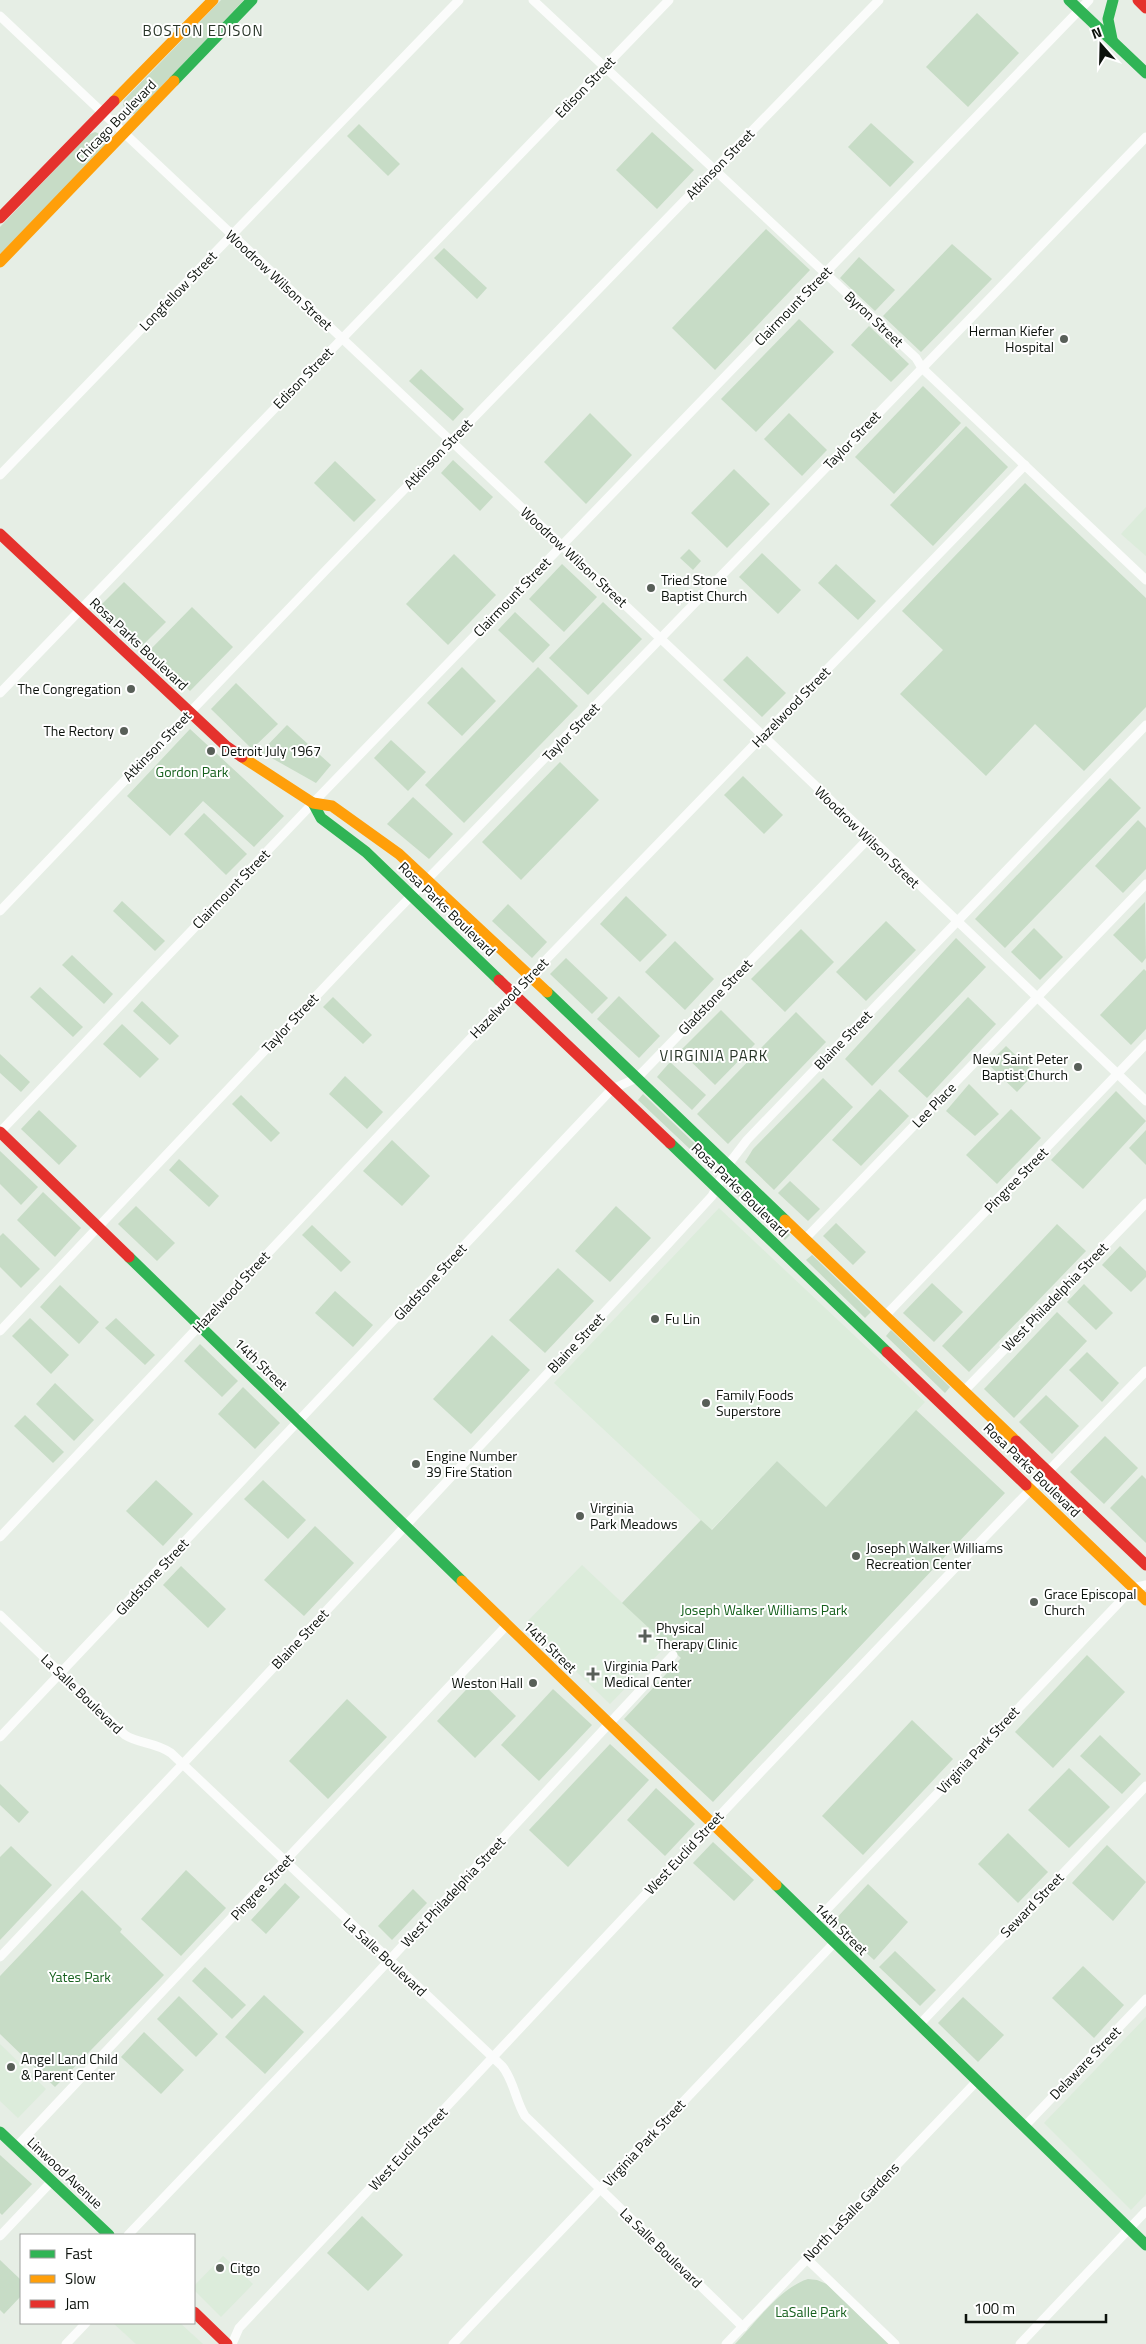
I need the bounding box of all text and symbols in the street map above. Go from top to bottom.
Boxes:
district label: BOSTON EDISON [142,19,264,42]
north arrow [1076,20,1126,70]
text: N [1088,21,1105,44]
street label: Edison Street [550,51,620,122]
street label: Chicago Boulevard [70,74,161,167]
street label: Atkinson Street [681,124,759,204]
street label: Woodrow Wilson Street [221,224,338,335]
street label: Longfellow Street [134,246,221,335]
street label: Clairmount Street [749,261,836,350]
street label: Byron Street [840,286,909,352]
place label: Herman Kiefer Hospital [969,320,1054,357]
marker: Herman Kiefer Hospital [1058,333,1070,345]
street label: Edison Street [268,342,338,413]
street label: Taylor Street [818,406,885,474]
street label: Atkinson Street [399,414,477,494]
street label: Woodrow Wilson Street [516,501,633,612]
street label: Clairmount Street [468,552,555,641]
place label: Tried Stone Baptist Church [661,569,747,606]
marker: Tried Stone Baptist Church [645,582,657,594]
street label: Rosa Parks Boulevard [85,592,193,695]
street label: Hazelwood Street [747,662,835,752]
place label: The Congregation [18,678,121,699]
marker: The Congregation [125,683,137,695]
street label: Taylor Street [537,698,604,766]
street label: Atkinson Street [118,706,196,786]
place label: The Rectory [43,720,114,741]
marker: The Rectory [118,725,130,737]
place label: Detroit July 1967 [221,740,321,761]
marker: Detroit July 1967 [205,745,217,757]
park label: Gordon Park [156,761,229,782]
street label: Woodrow Wilson Street [810,781,925,893]
street label: Clairmount Street [187,844,274,933]
street label: Rosa Parks Boulevard [394,857,501,961]
street label: Hazelwood Street [465,953,553,1043]
street label: Gladstone Street [673,954,757,1040]
street label: Taylor Street [257,988,323,1057]
street label: Blaine Street [809,1005,877,1074]
district label: VIRGINIA PARK [660,1044,768,1067]
place label: New Saint Peter Baptist Church [973,1048,1068,1085]
marker: New Saint Peter Baptist Church [1072,1061,1084,1073]
street label: Lee Place [907,1077,960,1132]
street label: Rosa Parks Boulevard [687,1138,794,1242]
street label: Pingree Street [979,1142,1052,1217]
street label: West Philadelphia Street [997,1237,1113,1356]
street label: Gladstone Street [388,1238,471,1325]
street label: Hazelwood Street [187,1246,274,1337]
street label: Blaine Street [542,1308,609,1378]
place label: Fu Lin [665,1308,700,1329]
marker: Fu Lin [649,1313,661,1325]
street label: 14th Street [230,1333,293,1395]
place label: Family Foods Superstore [716,1384,794,1421]
marker: Family Foods Superstore [700,1397,712,1409]
street label: Rosa Parks Boulevard [979,1418,1086,1522]
place label: Engine Number 39 Fire Station [426,1445,517,1482]
marker: Engine Number 39 Fire Station [410,1458,422,1470]
place label: Virginia Park Meadows [590,1497,678,1534]
marker: Virginia Park Meadows [574,1510,586,1522]
street label: Gladstone Street [110,1533,193,1620]
place label: Joseph Walker Williams Recreation Center [866,1537,1003,1574]
marker: Joseph Walker Williams Recreation Center [850,1550,862,1562]
place label: Grace Episcopal Church [1044,1583,1136,1620]
marker: Grace Episcopal Church [1028,1596,1040,1608]
park label: Joseph Walker Williams Park [681,1599,848,1620]
street label: Blaine Street [266,1604,333,1674]
street label: 14th Street [519,1616,582,1678]
place label: Physical Therapy Clinic [656,1617,738,1654]
marker: Physical Therapy Clinic [638,1629,652,1643]
street label: La Salle Boulevard [36,1649,128,1738]
place label: Virginia Park Medical Center [604,1655,692,1692]
marker: Virginia Park Medical Center [586,1667,600,1681]
place label: Weston Hall [451,1672,523,1693]
marker: Weston Hall [527,1677,539,1689]
street label: Virginia Park Street [931,1701,1024,1798]
street label: West Euclid Street [639,1806,728,1899]
street label: West Philadelphia Street [396,1832,510,1952]
street label: Pingree Street [225,1849,298,1925]
street label: Seward Street [995,1867,1068,1942]
street label: 14th Street [810,1898,873,1960]
street label: La Salle Boulevard [339,1912,432,2001]
park label: Yates Park [49,1966,111,1987]
street label: Delaware Street [1044,2021,1125,2104]
place label: Angel Land Child & Parent Center [21,2048,118,2085]
marker: Angel Land Child & Parent Center [5,2061,17,2073]
street label: Virginia Park Street [597,2094,690,2191]
street label: West Euclid Street [363,2102,452,2195]
street label: Linwood Avenue [23,2132,108,2213]
street label: North LaSalle Gardens [798,2157,904,2266]
street label: La Salle Boulevard [615,2203,707,2292]
legend [20,2234,195,2324]
text: Fast [65,2242,93,2265]
place label: Citgo [230,2257,260,2278]
marker: Citgo [214,2262,226,2274]
text: Slow [65,2267,96,2290]
text: Jam [65,2292,89,2315]
scale bar [966,2292,1106,2324]
text: 100 m [974,2297,1015,2320]
park label: LaSalle Park [775,2301,847,2322]

